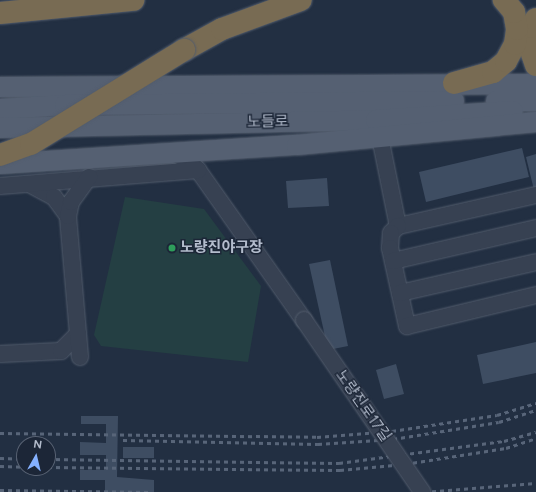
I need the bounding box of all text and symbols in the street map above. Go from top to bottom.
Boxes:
street label: 노들로 [247,113,289,131]
place label: 노량진야구장 [180,239,263,257]
marker: 노량진야구장 [167,243,177,253]
street label: 노량진로17길 [332,367,394,445]
north arrow [16,436,56,476]
text: N [32,438,43,452]

